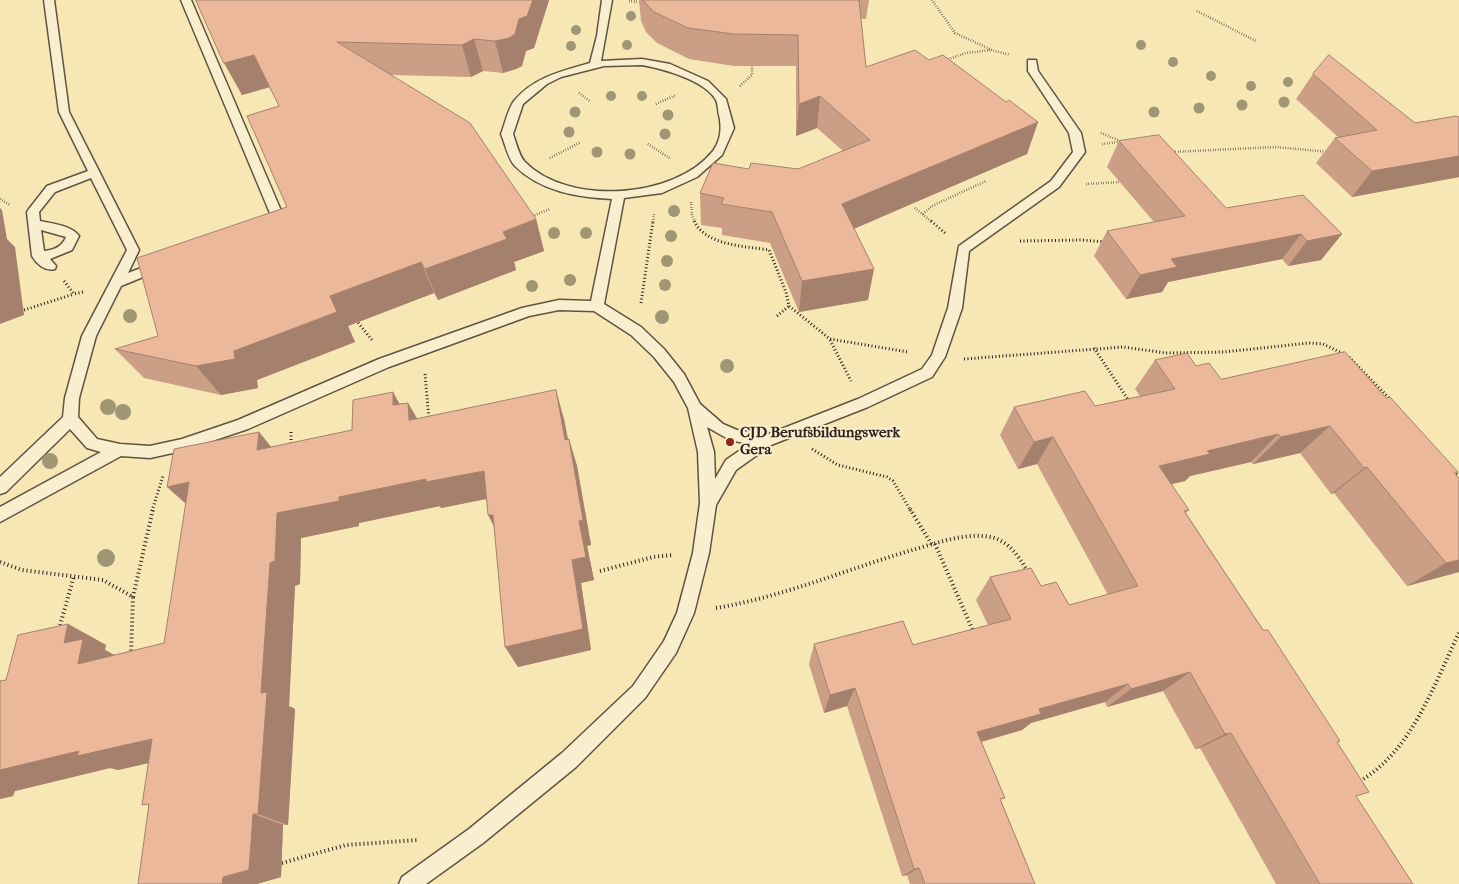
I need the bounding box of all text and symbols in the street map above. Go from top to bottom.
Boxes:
place label: CJD Berufsbildungswerk Gera [740,424,900,459]
marker: CJD Berufsbildungswerk Gera [724,436,736,448]

